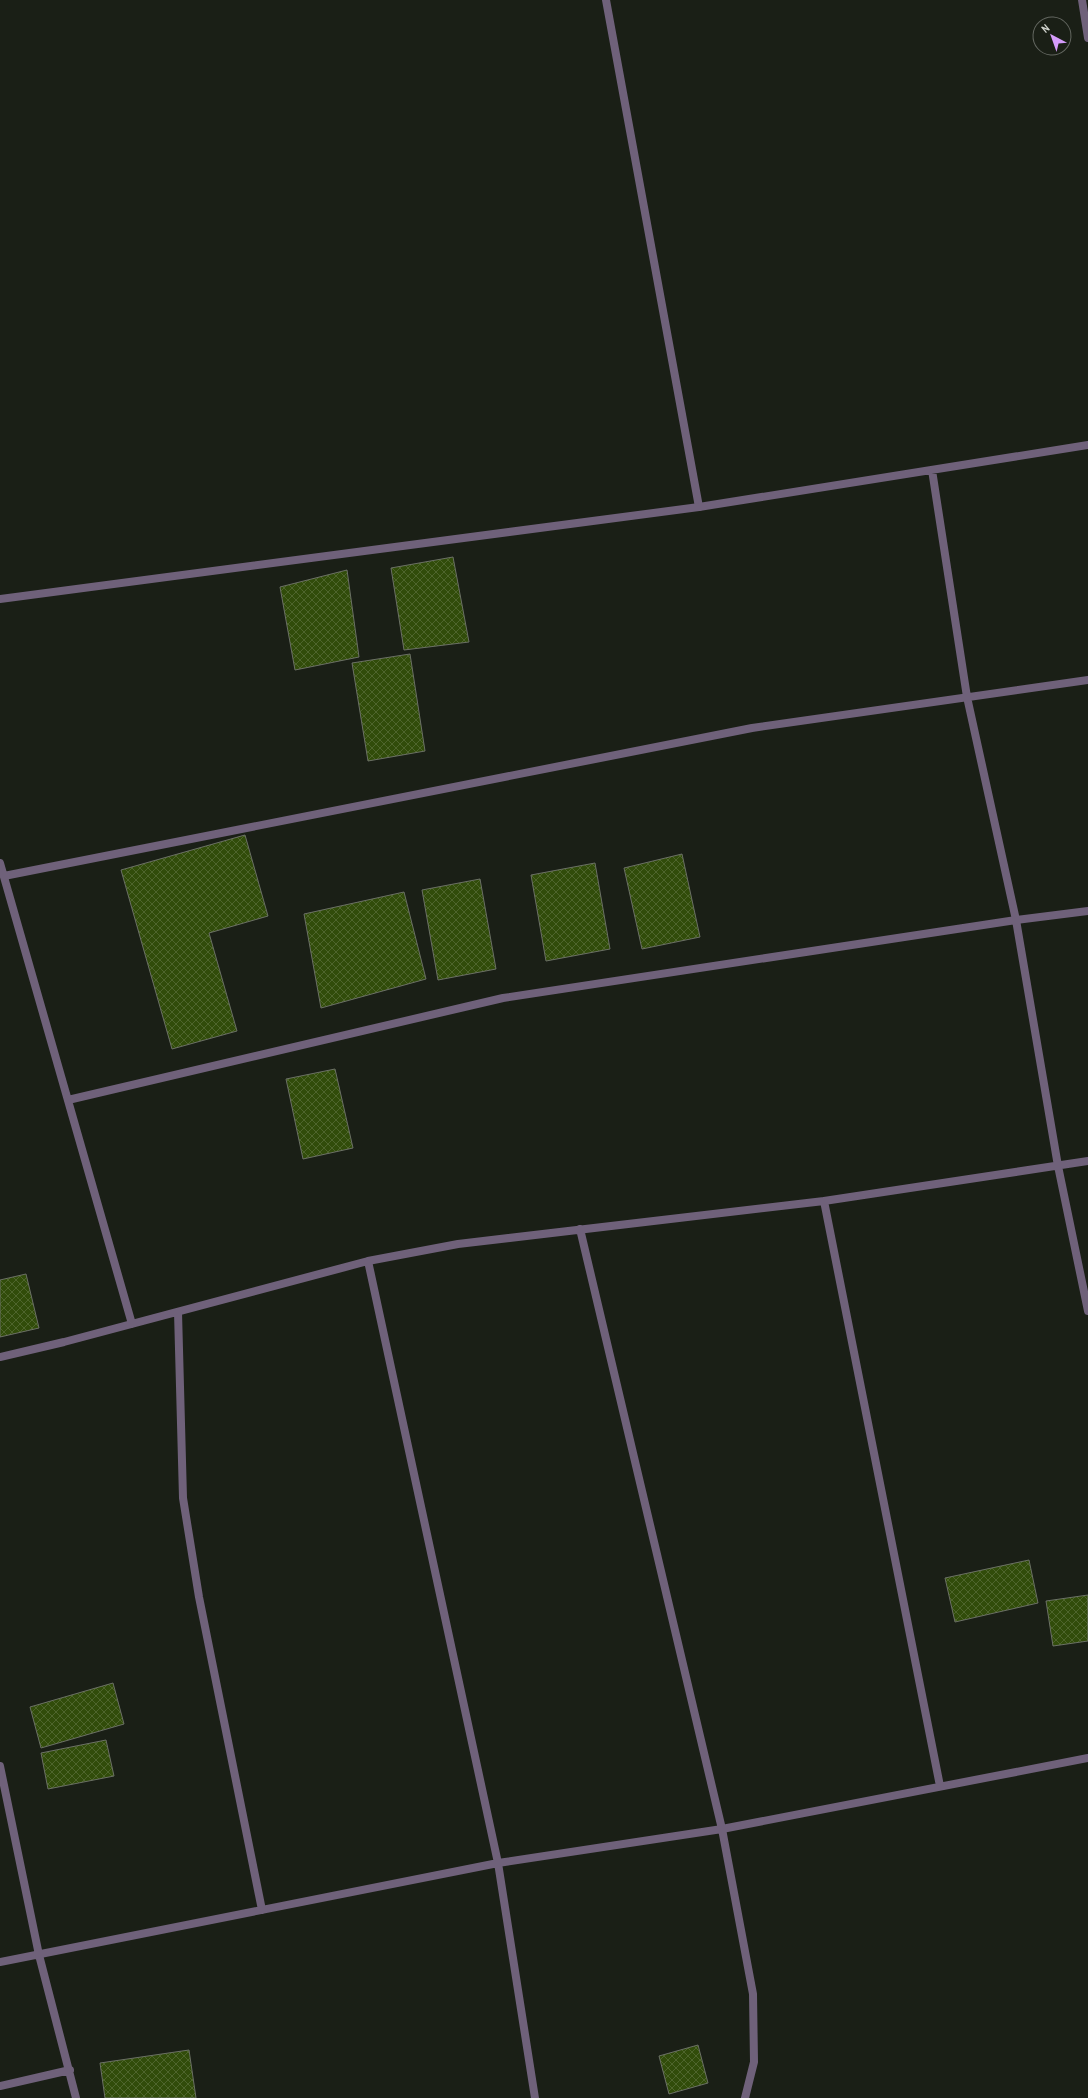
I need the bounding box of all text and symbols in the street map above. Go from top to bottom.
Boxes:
north arrow [1032,16,1072,56]
text: N [1038,21,1052,36]

